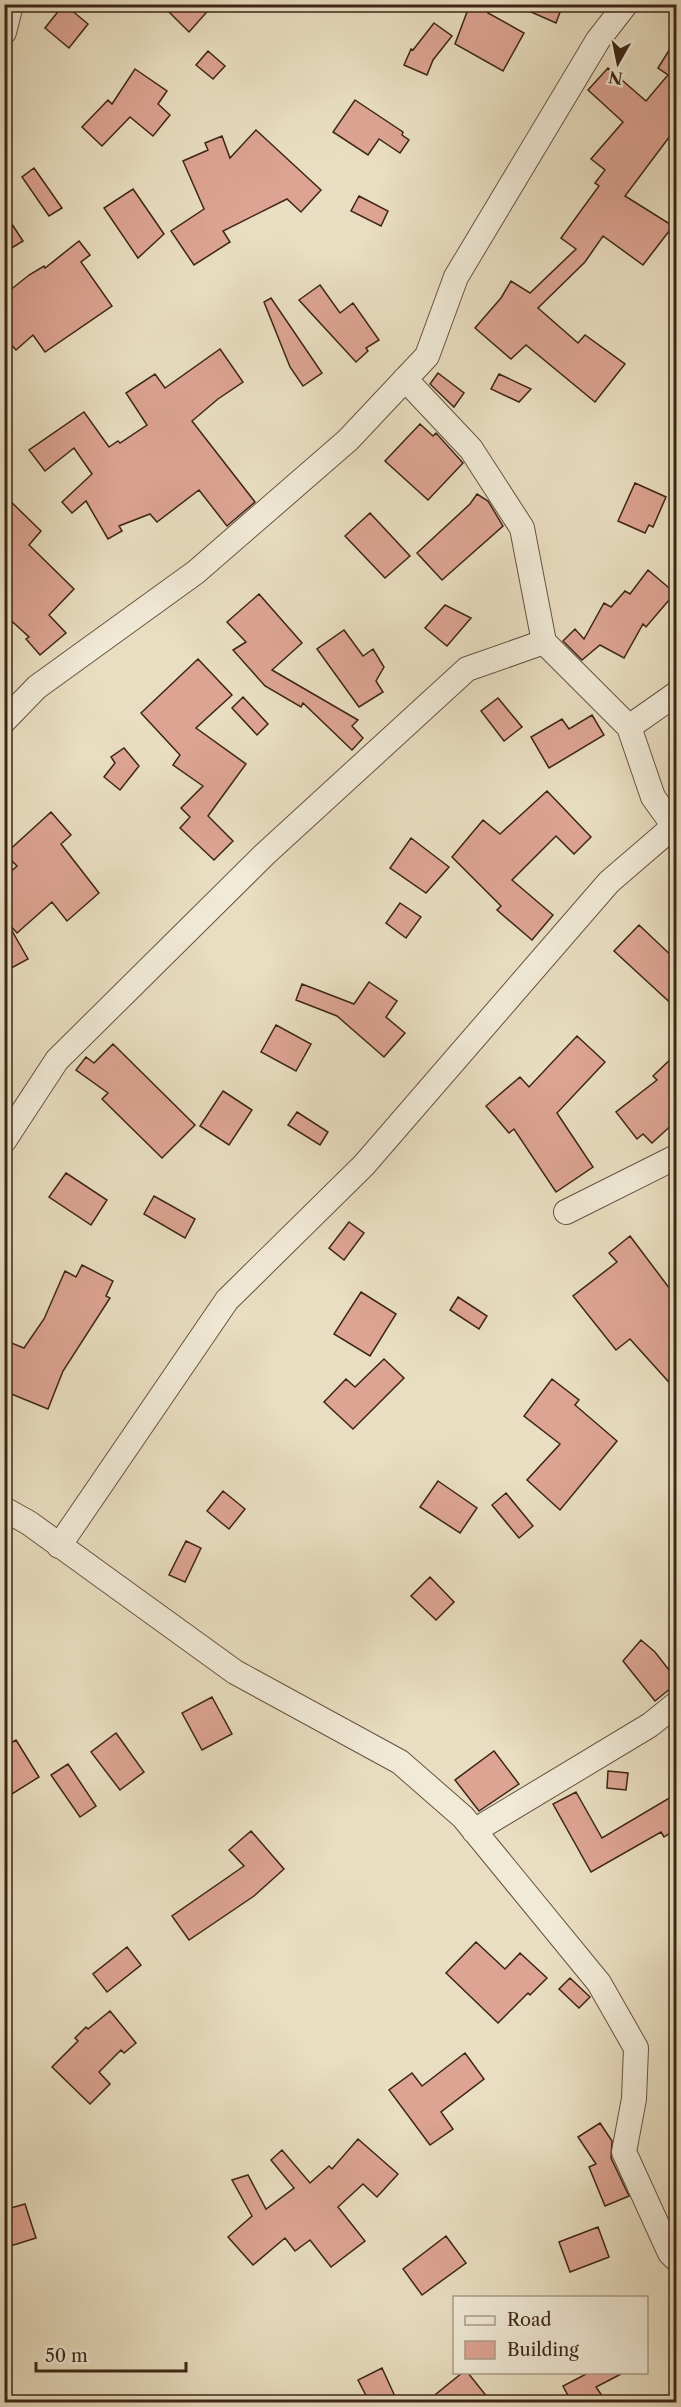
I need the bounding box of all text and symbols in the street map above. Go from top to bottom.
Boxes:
north arrow [588,33,648,93]
text: N [607,67,624,89]
legend [453,2296,648,2374]
text: Road [507,2309,552,2331]
scale bar [36,2335,186,2373]
text: Building [507,2339,579,2361]
text: 50 m [45,2345,88,2367]

